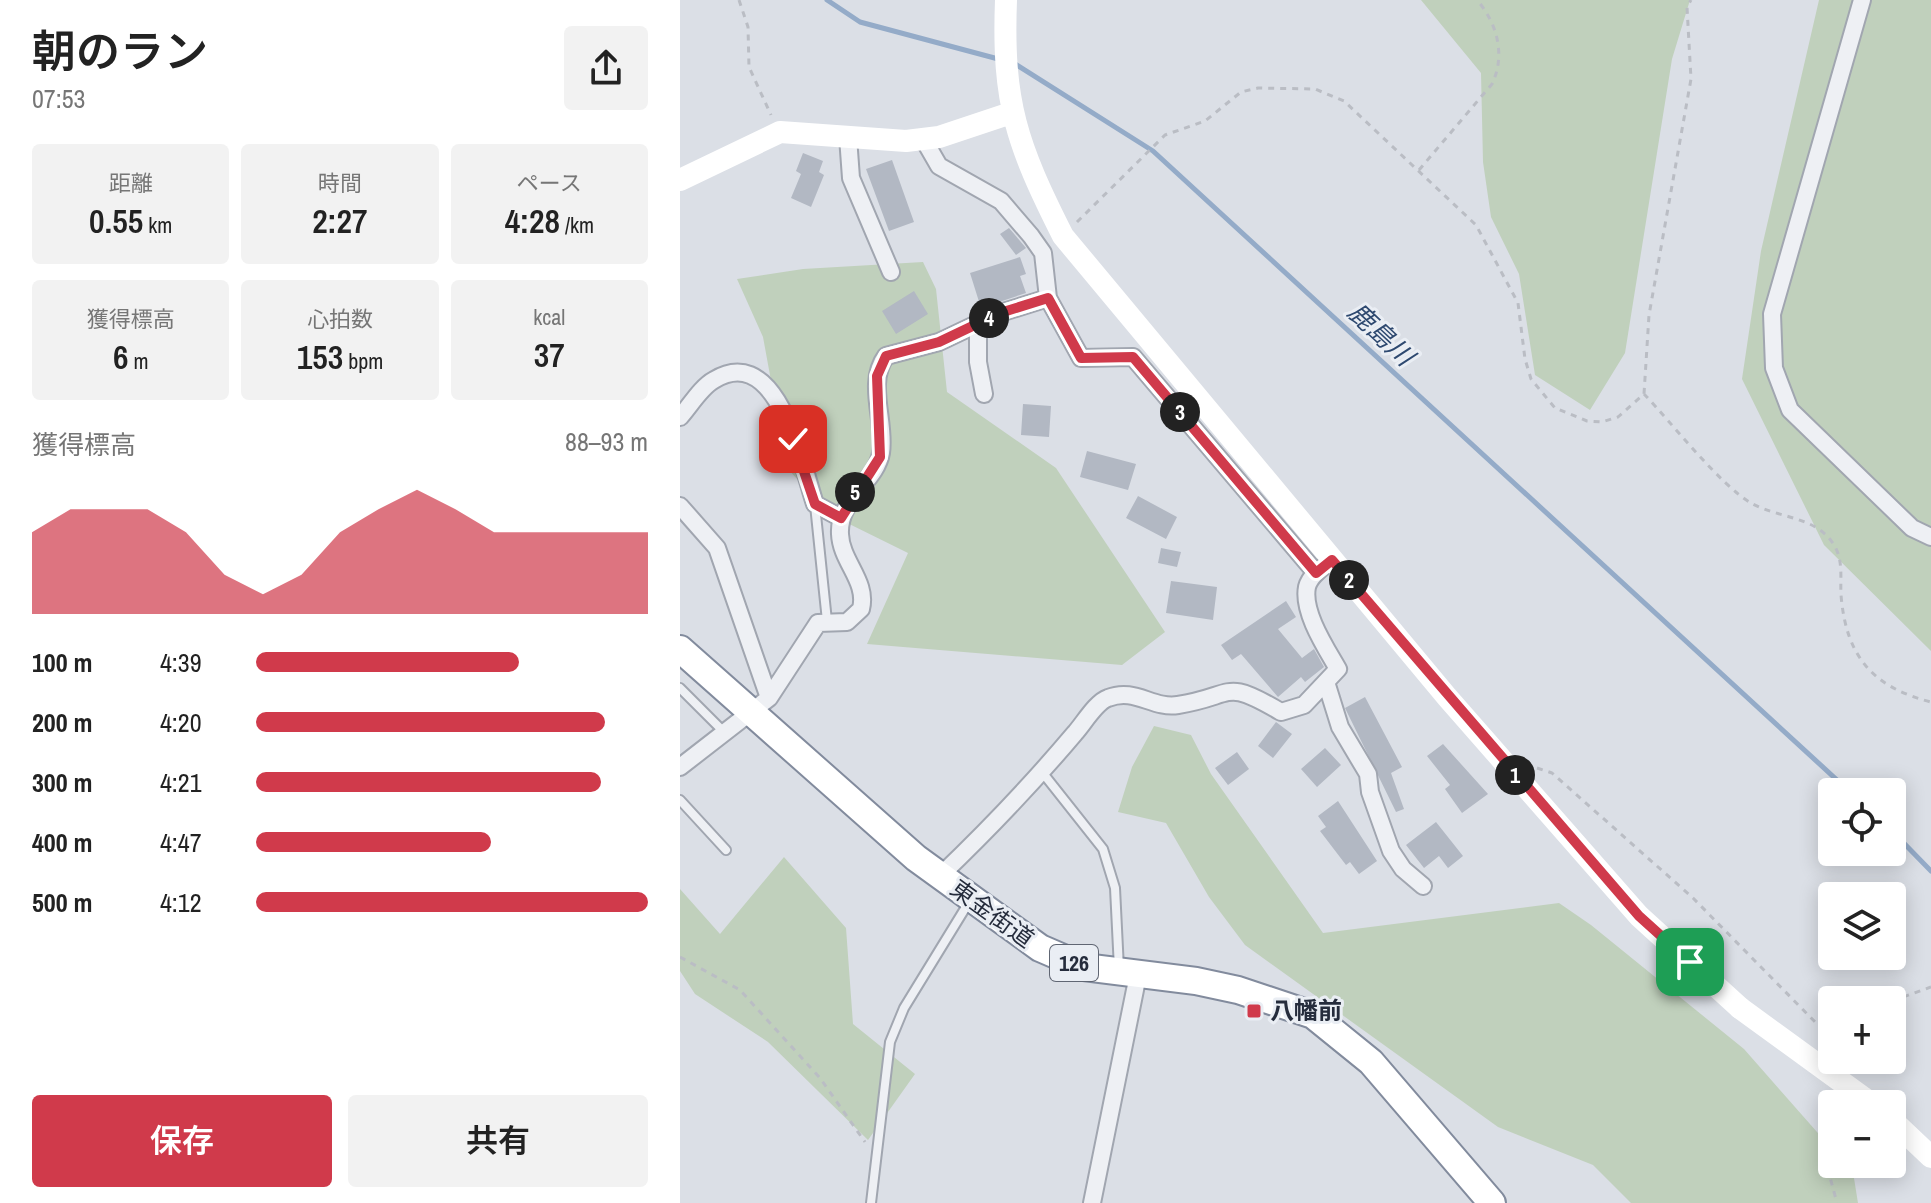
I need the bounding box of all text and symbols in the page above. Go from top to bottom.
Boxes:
text: 朝のラン [32,21,208,81]
button: share [564,26,648,110]
text: 07:53 [32,81,85,116]
text: 距離 [109,168,153,198]
text: 時間 [318,168,362,198]
text: ペース [517,168,582,198]
text: 0.55 [89,198,143,244]
text: 2:27 [312,198,368,244]
text: 4:28 [505,198,560,244]
text: km [143,210,172,240]
text: /km [560,210,594,240]
water label: 鹿島川 [1341,294,1424,375]
pin: 4 [969,298,1009,338]
text: kcal [533,302,565,332]
text: 4 [984,303,994,333]
text: 獲得標高 [87,304,175,334]
text: 心拍数 [307,304,373,334]
text: 37 [534,332,565,378]
text: 6 [113,334,128,380]
text: 153 [297,334,343,380]
text: m [128,346,148,376]
text: bpm [343,346,383,376]
pin: 3 [1160,392,1200,432]
text: 3 [1175,397,1185,427]
pin [759,405,827,473]
icon: check [771,417,815,461]
text: 88–93 m [565,424,648,459]
text: 獲得標高 [32,427,136,462]
pin: 5 [835,472,875,512]
text: 5 [850,477,860,507]
pin: 2 [1329,560,1369,600]
text: 2 [1344,565,1354,595]
text: 100 m [32,645,92,680]
text: 4:39 [160,645,202,680]
text: 200 m [32,705,92,740]
text: 4:20 [160,705,202,740]
pin: 1 [1495,755,1535,795]
text: 1 [1510,760,1520,790]
text: 300 m [32,765,92,800]
text: 4:21 [160,765,202,800]
map controls [1818,778,1906,1178]
button: locate [1818,778,1906,866]
text: 400 m [32,825,92,860]
text: 4:47 [160,825,202,860]
street label: 東金街道 [944,872,1041,954]
button: layers [1818,882,1906,970]
text: 500 m [32,885,92,920]
text: 4:12 [160,885,202,920]
pin [1656,928,1724,996]
icon: arrive [1668,940,1712,984]
road number: 126 [1050,945,1098,981]
button: + [1818,986,1906,1074]
place label: 八幡前 [1270,994,1342,1026]
marker: 八幡前 [1245,1002,1263,1020]
button: − [1818,1090,1906,1178]
button: 保存 [32,1095,332,1187]
button: 共有 [348,1095,648,1187]

